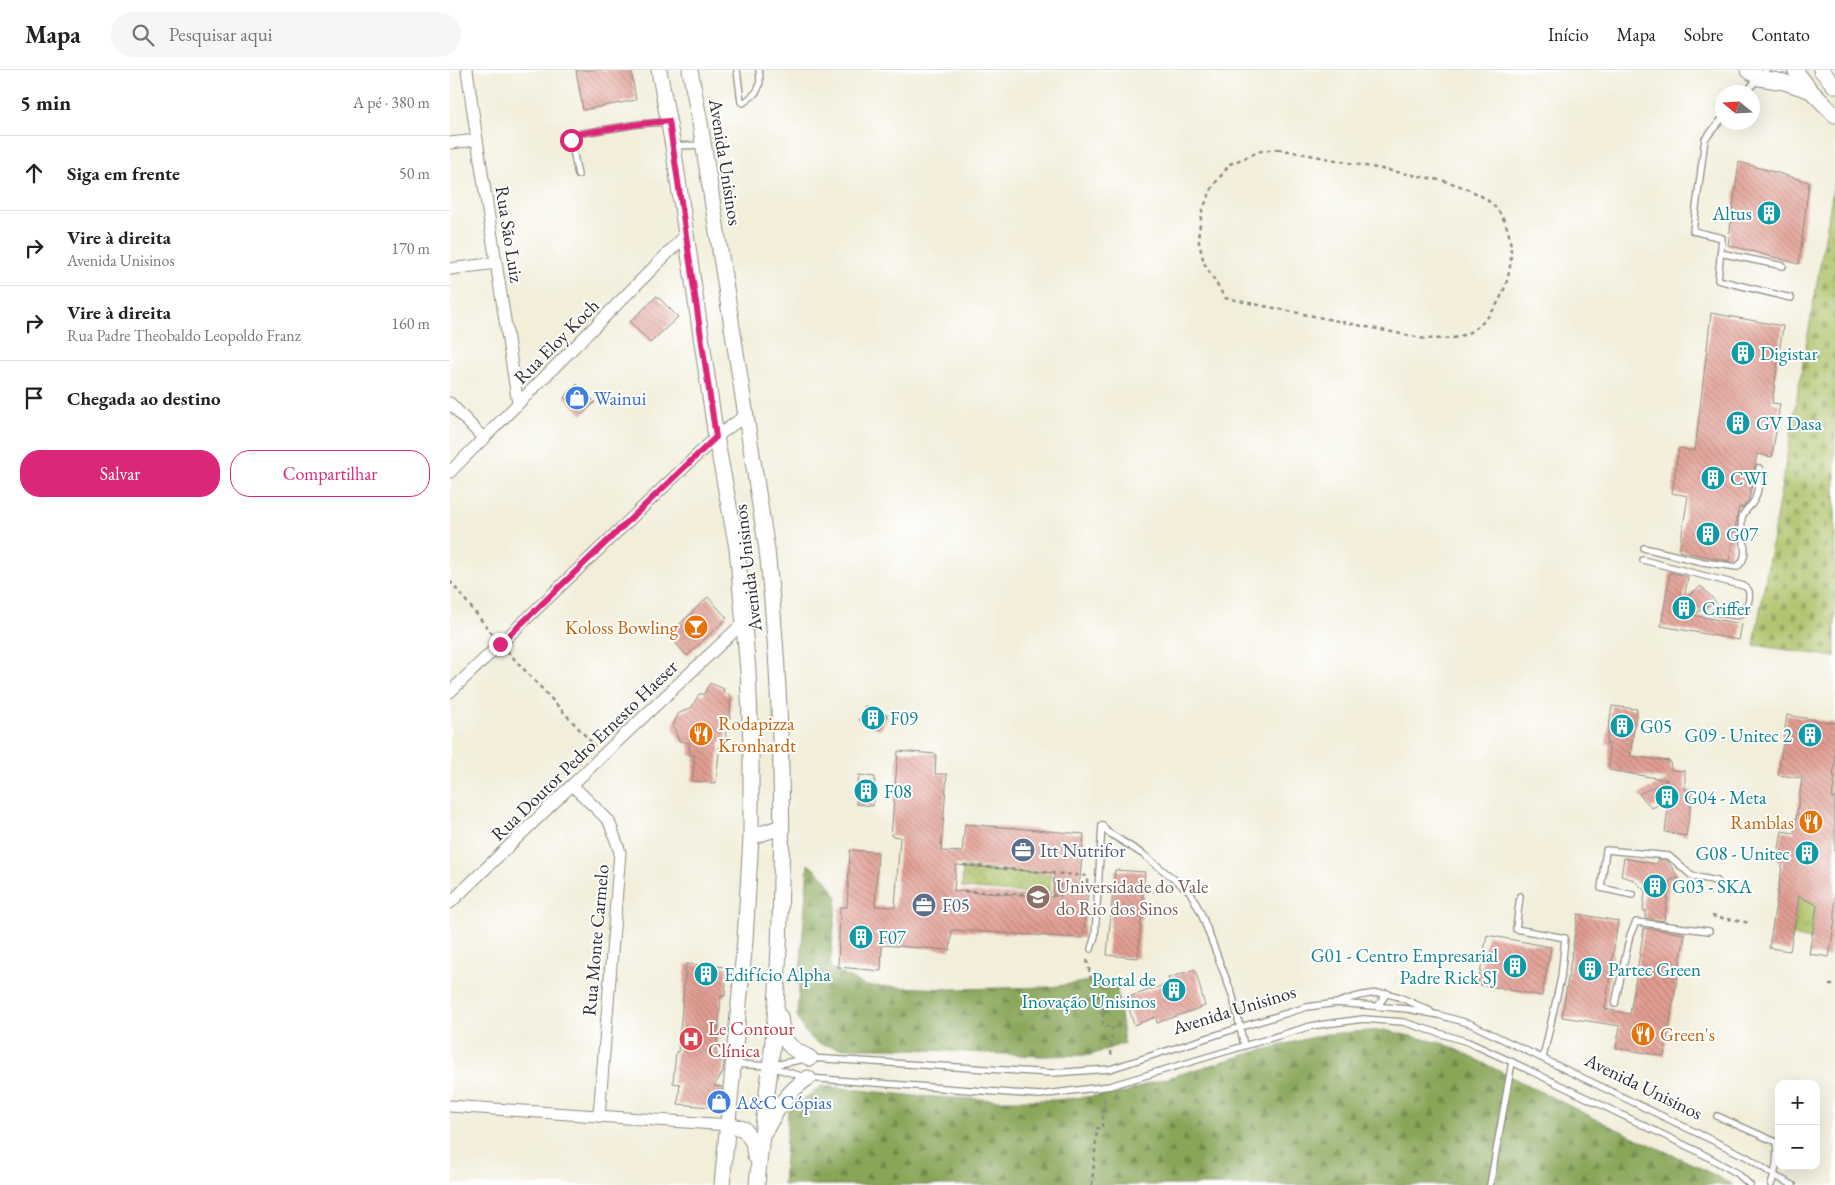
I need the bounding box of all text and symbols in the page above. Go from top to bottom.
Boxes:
search box [111,12,461,57]
text: Mapa [25,19,81,50]
icon: search [129,21,157,49]
text: Pesquisar aqui [169,22,272,47]
text: Início [1548,23,1589,46]
text: Mapa [1617,23,1656,46]
text: Sobre [1684,23,1723,46]
text: Contato [1751,23,1810,46]
north arrow [1715,85,1760,130]
text: 5 min [20,89,71,116]
text: A pé · 380 m [353,92,430,113]
street label: Avenida Unisinos [703,96,748,227]
route start [560,129,583,152]
icon: ahead [20,159,48,187]
text: Siga em frente [67,161,180,186]
text: 50 m [399,163,430,184]
street label: Rua São Luiz [490,184,530,285]
building icon: Altus [1756,200,1782,226]
place label: Altus [1711,201,1752,226]
text: Vire à direita [67,225,171,250]
icon: right [20,234,48,262]
text: 170 m [391,238,430,259]
text: Avenida Unisinos [67,250,175,271]
street label: Rua Eloy Koch [508,293,605,389]
text: Vire à direita [67,300,171,325]
icon: right [20,309,48,337]
text: 160 m [391,313,430,334]
text: Rua Padre Theobaldo Leopoldo Franz [67,325,301,346]
building icon: Digistar [1730,340,1756,366]
place label: Digistar [1760,341,1819,366]
icon: arrive [20,384,48,412]
shop icon: Wainui [564,385,590,411]
text: Chegada ao destino [67,386,221,411]
place label: Wainui [594,386,647,411]
building icon: GV Dasa [1725,410,1751,436]
place label: GV Dasa [1756,411,1822,436]
button: Salvar [20,450,220,497]
button: Compartilhar [230,450,430,497]
building icon: CWI [1700,465,1726,491]
place label: CWI [1730,466,1768,491]
street label: Avenida Unisinos [727,503,768,634]
building icon: G07 [1695,521,1721,547]
place label: G07 [1726,522,1759,547]
building icon: Criffer [1671,595,1697,621]
place label: Criffer [1702,596,1751,621]
bar icon: Koloss Bowling [683,614,709,640]
place label: Koloss Bowling [565,615,679,640]
route end [489,633,512,656]
street label: Rua Doutor Pedro Ernesto Haeser [486,654,683,846]
building icon: F09 [860,705,886,731]
place label: F09 [890,706,918,731]
place label: Rodapizza Kronhardt [718,711,796,758]
building icon: G05 [1609,713,1635,739]
place label: G05 [1640,714,1672,739]
restaurant icon: Rodapizza Kronhardt [688,721,714,747]
building icon: G09 - Unitec 2 [1797,722,1823,748]
place label: G09 - Unitec 2 [1685,723,1792,748]
building icon: F08 [853,778,879,804]
place label: F08 [884,779,912,804]
building icon: G04 - Meta [1654,784,1680,810]
place label: G04 - Meta [1684,785,1767,810]
restaurant icon: Ramblas [1798,809,1824,835]
place label: Ramblas [1730,810,1794,835]
office icon: Itt Nutrifor [1010,837,1036,863]
place label: Itt Nutrifor [1040,838,1126,863]
building icon: G08 - Unitec [1794,840,1820,866]
place label: G08 - Unitec [1695,841,1790,866]
street label: Rua Monte Carmelo [576,863,615,1017]
building icon: G03 - SKA [1642,873,1668,899]
place label: Universidade do Vale do Rio dos Sinos [1056,874,1208,921]
place label: G03 - SKA [1672,874,1753,899]
school or university icon: Universidade do Vale do Rio dos Sinos [1025,884,1051,910]
office icon: F05 [911,892,937,918]
place label: F05 [942,893,970,918]
building icon: F07 [848,924,874,950]
place label: F07 [878,925,907,950]
place label: G01 - Centro Empresarial Padre Rick SJ [1311,943,1498,990]
building icon: G01 - Centro Empresarial Padre Rick SJ [1502,953,1528,979]
building icon: Partec Green [1577,956,1603,982]
place label: Partec Green [1608,957,1701,982]
building icon: Edifício Alpha [693,961,719,987]
place label: Edifício Alpha [724,962,831,987]
place label: Portal de Inovação Unisinos [1021,967,1156,1014]
building icon: Portal de Inovação Unisinos [1161,977,1187,1003]
street label: Avenida Unisinos [1168,979,1299,1040]
place label: Le Contour Clínica [708,1016,796,1063]
restaurant icon: Green's [1630,1021,1656,1047]
place label: Green's [1660,1022,1715,1047]
hospital icon: Le Contour Clínica [678,1026,704,1052]
street label: Avenida Unisinos [1580,1047,1707,1126]
map controls [1775,1080,1820,1170]
button: + [1775,1080,1820,1125]
shop icon: A&C Cópias [706,1089,732,1115]
place label: A&C Cópias [735,1090,832,1115]
button: − [1775,1125,1820,1170]

